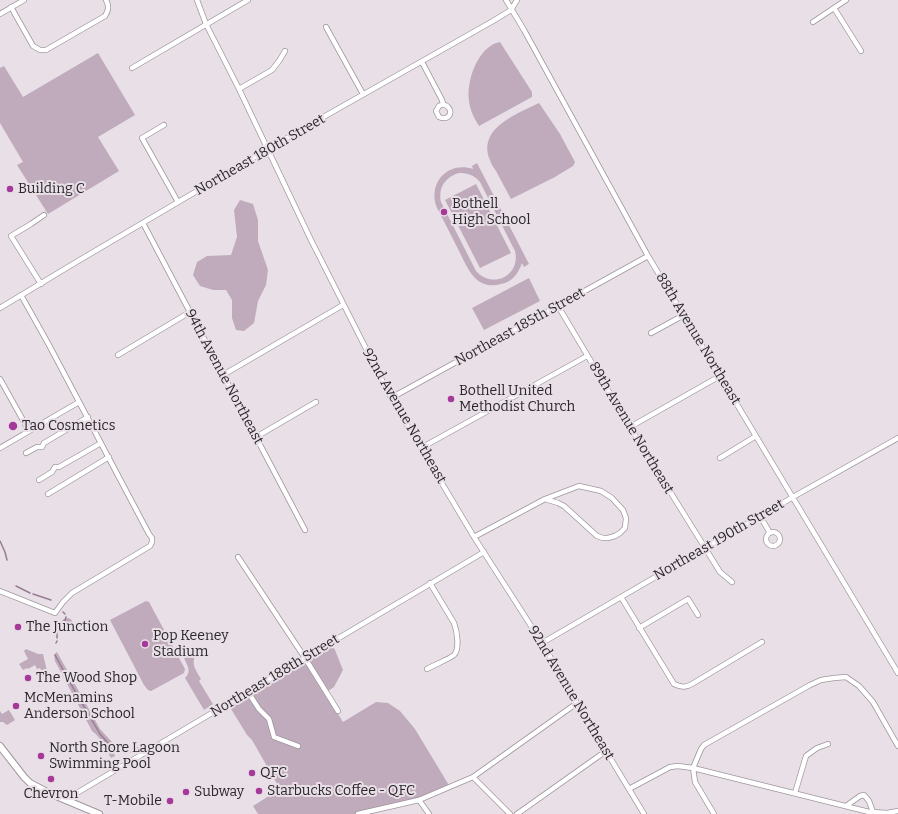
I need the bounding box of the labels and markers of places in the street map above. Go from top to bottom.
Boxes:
place label: Building C [18,181,85,197]
marker: Building C [5,184,15,194]
place label: Bothell High School [452,196,530,228]
marker: Bothell High School [439,207,449,217]
place label: Bothell United Methodist Church [459,383,575,416]
marker: Bothell United Methodist Church [446,394,456,404]
place label: Tao Cosmetics [22,418,115,434]
marker: Tao Cosmetics [7,420,19,432]
place label: The Junction [26,619,108,635]
marker: The Junction [13,622,23,632]
place label: Pop Keeney Stadium [153,628,229,660]
marker: Pop Keeney Stadium [140,639,150,649]
place label: The Wood Shop [36,670,137,686]
marker: The Wood Shop [23,673,33,683]
place label: McMenamins Anderson School [24,690,135,722]
marker: McMenamins Anderson School [11,701,21,711]
place label: North Shore Lagoon Swimming Pool [49,740,180,772]
marker: North Shore Lagoon Swimming Pool [36,751,46,761]
place label: QFC [260,765,287,781]
marker: QFC [247,768,257,778]
marker: Chevron [46,774,56,784]
place label: Starbucks Coffee - QFC [267,783,415,799]
place label: Subway [194,784,244,800]
place label: Chevron [24,786,78,802]
marker: Starbucks Coffee - QFC [254,786,264,796]
marker: Subway [181,787,191,797]
place label: T-Mobile [104,793,162,809]
marker: T-Mobile [165,796,175,806]

